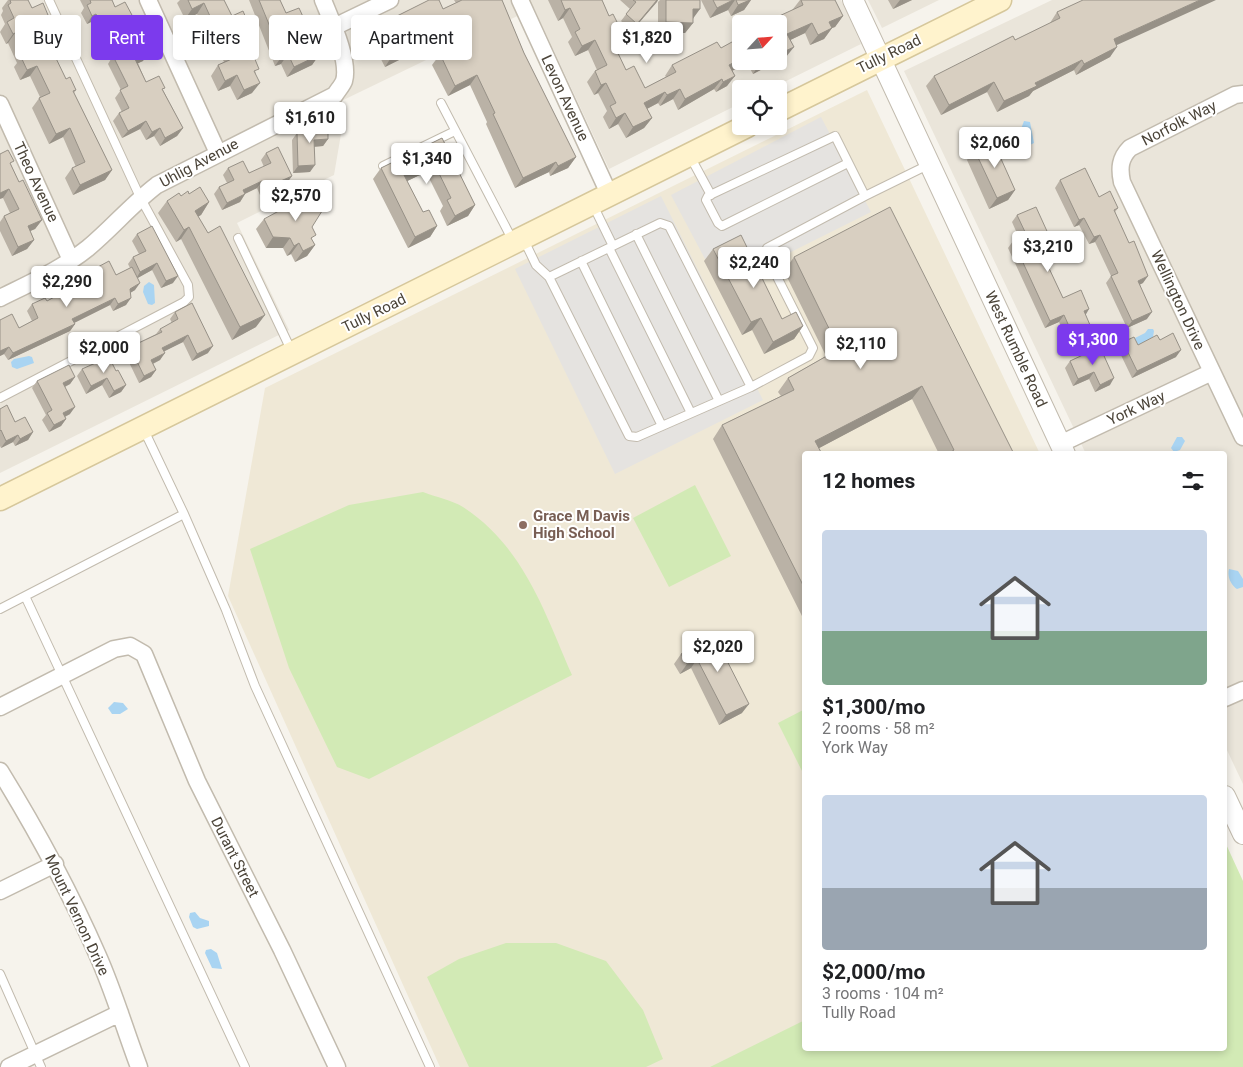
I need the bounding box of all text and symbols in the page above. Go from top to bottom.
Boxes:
chip: Buy [15,15,81,60]
chip: Rent [91,15,163,60]
chip: Filters [173,15,259,60]
chip: New [269,15,341,60]
chip: Apartment [351,15,472,60]
north arrow [732,15,788,70]
map controls [732,15,787,135]
pin: $1,820 [606,22,688,64]
text: $1,820 [622,28,672,47]
street label: Tully Road [854,31,924,77]
street label: Levon Avenue [537,52,593,144]
button: locate [732,80,787,135]
street label: Norfolk Way [1139,97,1219,149]
pin: $1,610 [269,102,351,144]
text: $1,610 [285,108,335,127]
pin: $2,060 [954,126,1036,169]
text: $2,060 [970,133,1020,152]
street label: Uhlig Avenue [157,135,241,191]
street label: Theo Avenue [10,139,62,225]
pin: $1,340 [386,142,468,185]
text: $1,340 [402,149,452,168]
pin: $2,570 [255,180,337,222]
text: $2,570 [271,186,321,205]
pin: $3,210 [1007,230,1089,273]
text: $3,210 [1023,237,1073,256]
pin: $2,240 [713,246,795,289]
street label: Wellington Drive [1147,247,1209,353]
text: $2,240 [729,253,779,272]
pin: $2,290 [26,266,108,308]
text: $2,290 [42,272,92,291]
street label: West Rumble Road [981,288,1051,410]
street label: Tully Road [339,290,409,336]
pin: $1,300 [1052,324,1134,366]
pin: $2,110 [820,328,902,370]
text: $1,300 [1068,330,1118,349]
pin: $2,000 [63,332,145,374]
text: $2,110 [836,334,886,353]
text: $2,000 [79,338,129,357]
street label: York Way [1104,387,1168,429]
icon: filters [1179,467,1207,495]
text: 12 homes [822,469,915,493]
place label: Grace M Davis High School [533,507,630,542]
marker: Grace M Davis High School [517,519,529,531]
icon: home [970,563,1060,653]
pin: $2,020 [677,630,759,673]
text: $2,020 [693,637,743,656]
text: $1,300/mo [822,695,925,719]
text: 2 rooms · 58 m² [822,719,935,738]
text: York Way [822,738,888,757]
street label: Durant Street [207,814,263,900]
icon: home [970,828,1060,918]
street label: Mount Vernon Drive [41,852,113,978]
text: $2,000/mo [822,960,925,984]
text: 3 rooms · 104 m² [822,984,944,1003]
text: Tully Road [822,1003,896,1022]

